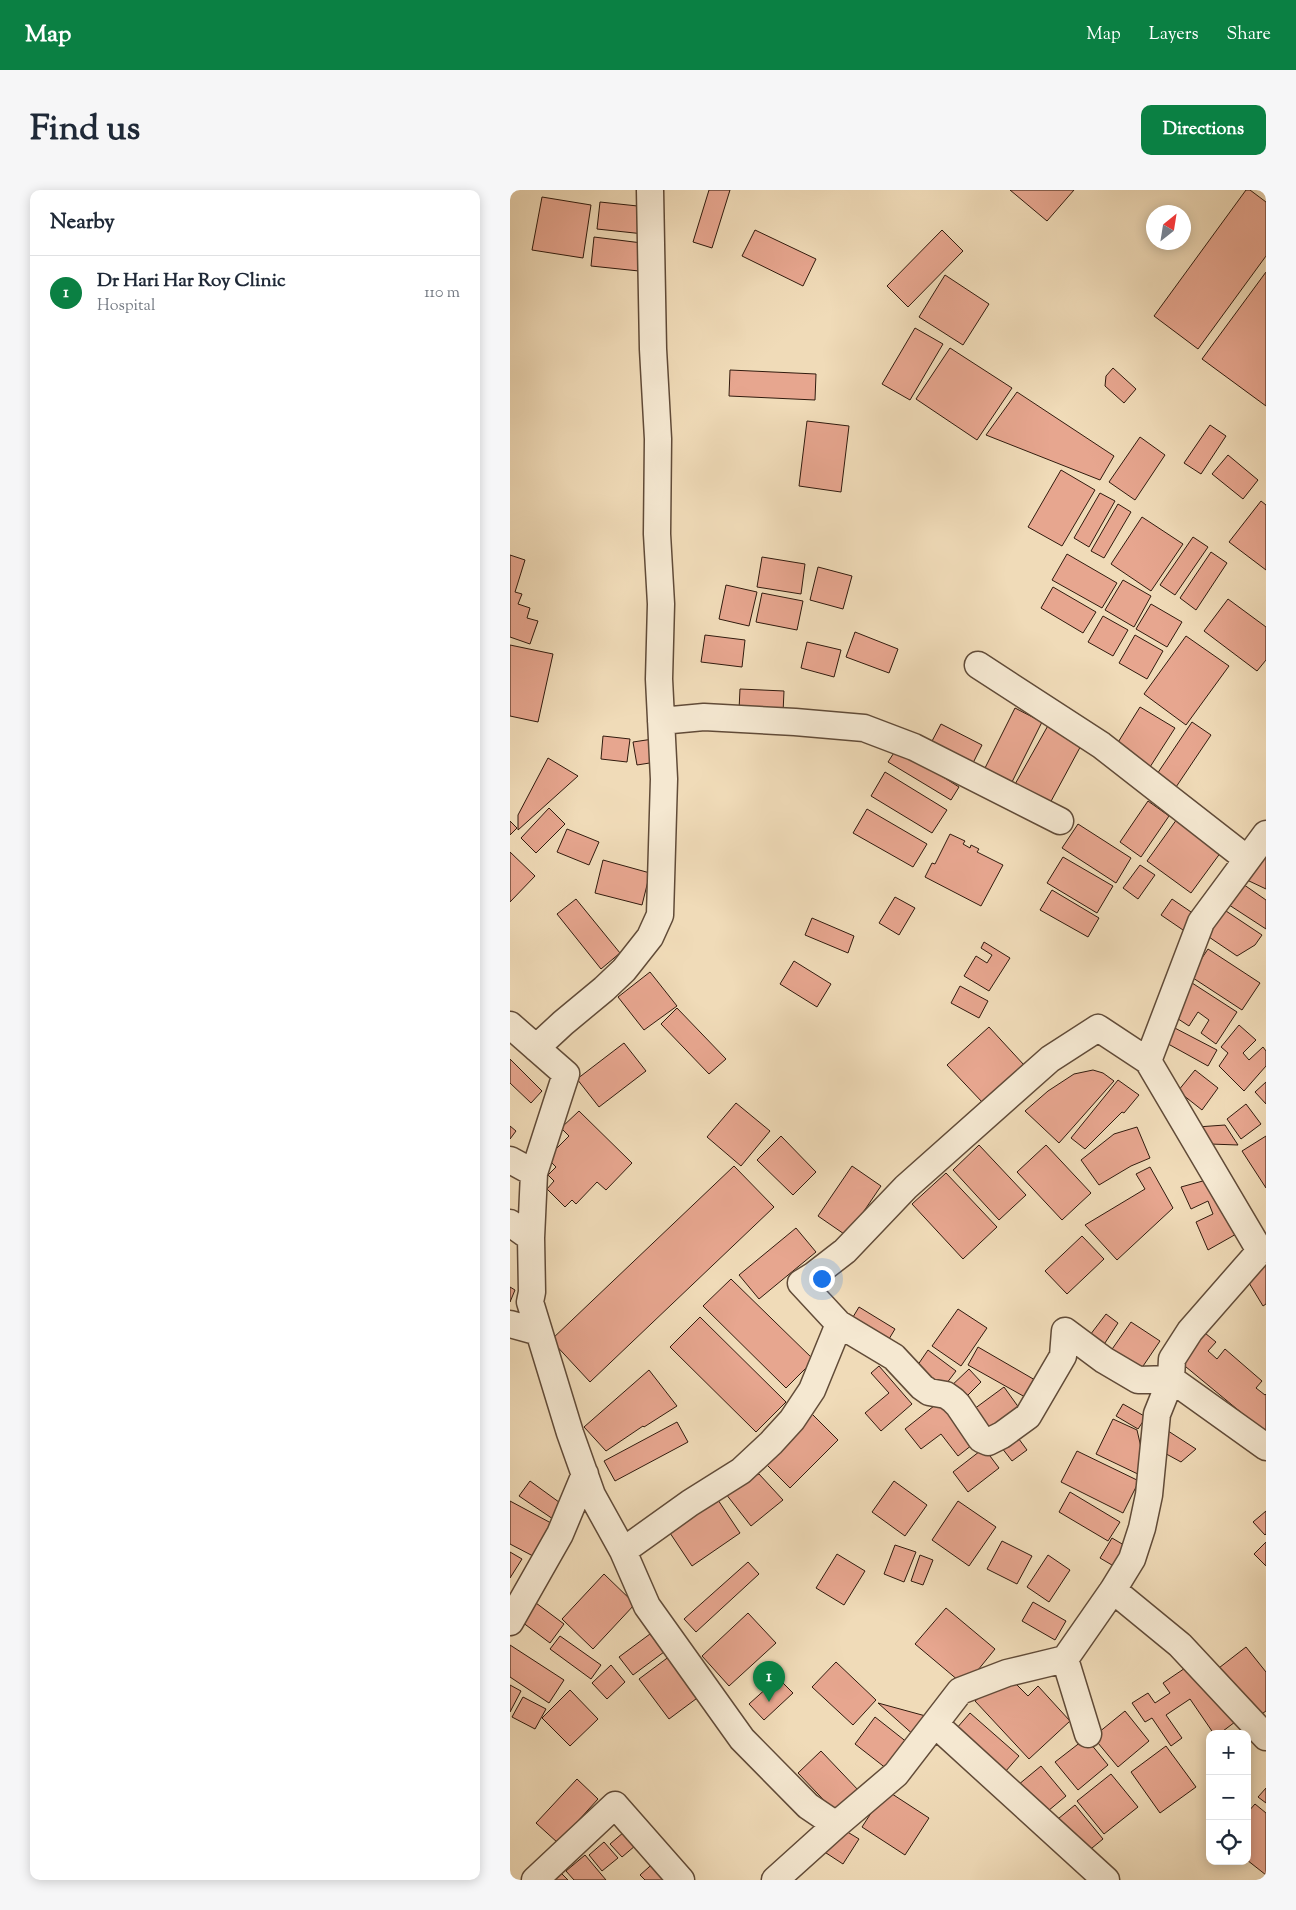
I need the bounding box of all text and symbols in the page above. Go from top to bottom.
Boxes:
text: Map [25,18,71,52]
text: Map [1086,22,1121,48]
text: Layers [1149,22,1199,48]
text: Share [1227,22,1271,48]
text: Find us [30,105,140,156]
button: Directions [1141,105,1266,155]
north arrow [1146,205,1191,250]
text: Nearby [50,208,115,238]
text: Dr Hari Har Roy Clinic [97,268,286,295]
text: 1 [63,282,69,305]
text: 110 m [424,282,460,305]
text: Hospital [97,295,155,318]
your location [809,1266,835,1292]
pin: 1 [753,1661,785,1702]
map controls [1206,1730,1251,1865]
button: + [1206,1730,1251,1775]
button: − [1206,1775,1251,1820]
button: locate [1206,1820,1251,1865]

